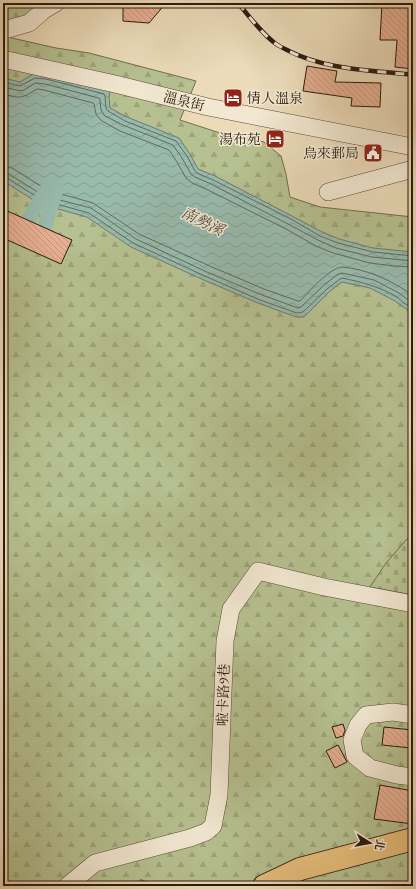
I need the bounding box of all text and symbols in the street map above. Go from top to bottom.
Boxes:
street label: 溫泉街 [161,87,207,115]
hotel icon: 情人溫泉 [222,87,244,109]
place label: 情人溫泉 [247,89,303,107]
hotel icon: 湯布苑 [264,128,286,150]
place label: 湯布苑 [219,130,261,148]
public building icon: 烏來郵局 [362,142,384,164]
place label: 烏來郵局 [303,144,359,162]
water label: 南勢溪 [179,203,229,240]
street label: 啦卡路9巷 [213,663,233,727]
north arrow [350,823,390,863]
text: 北 [372,838,388,852]

